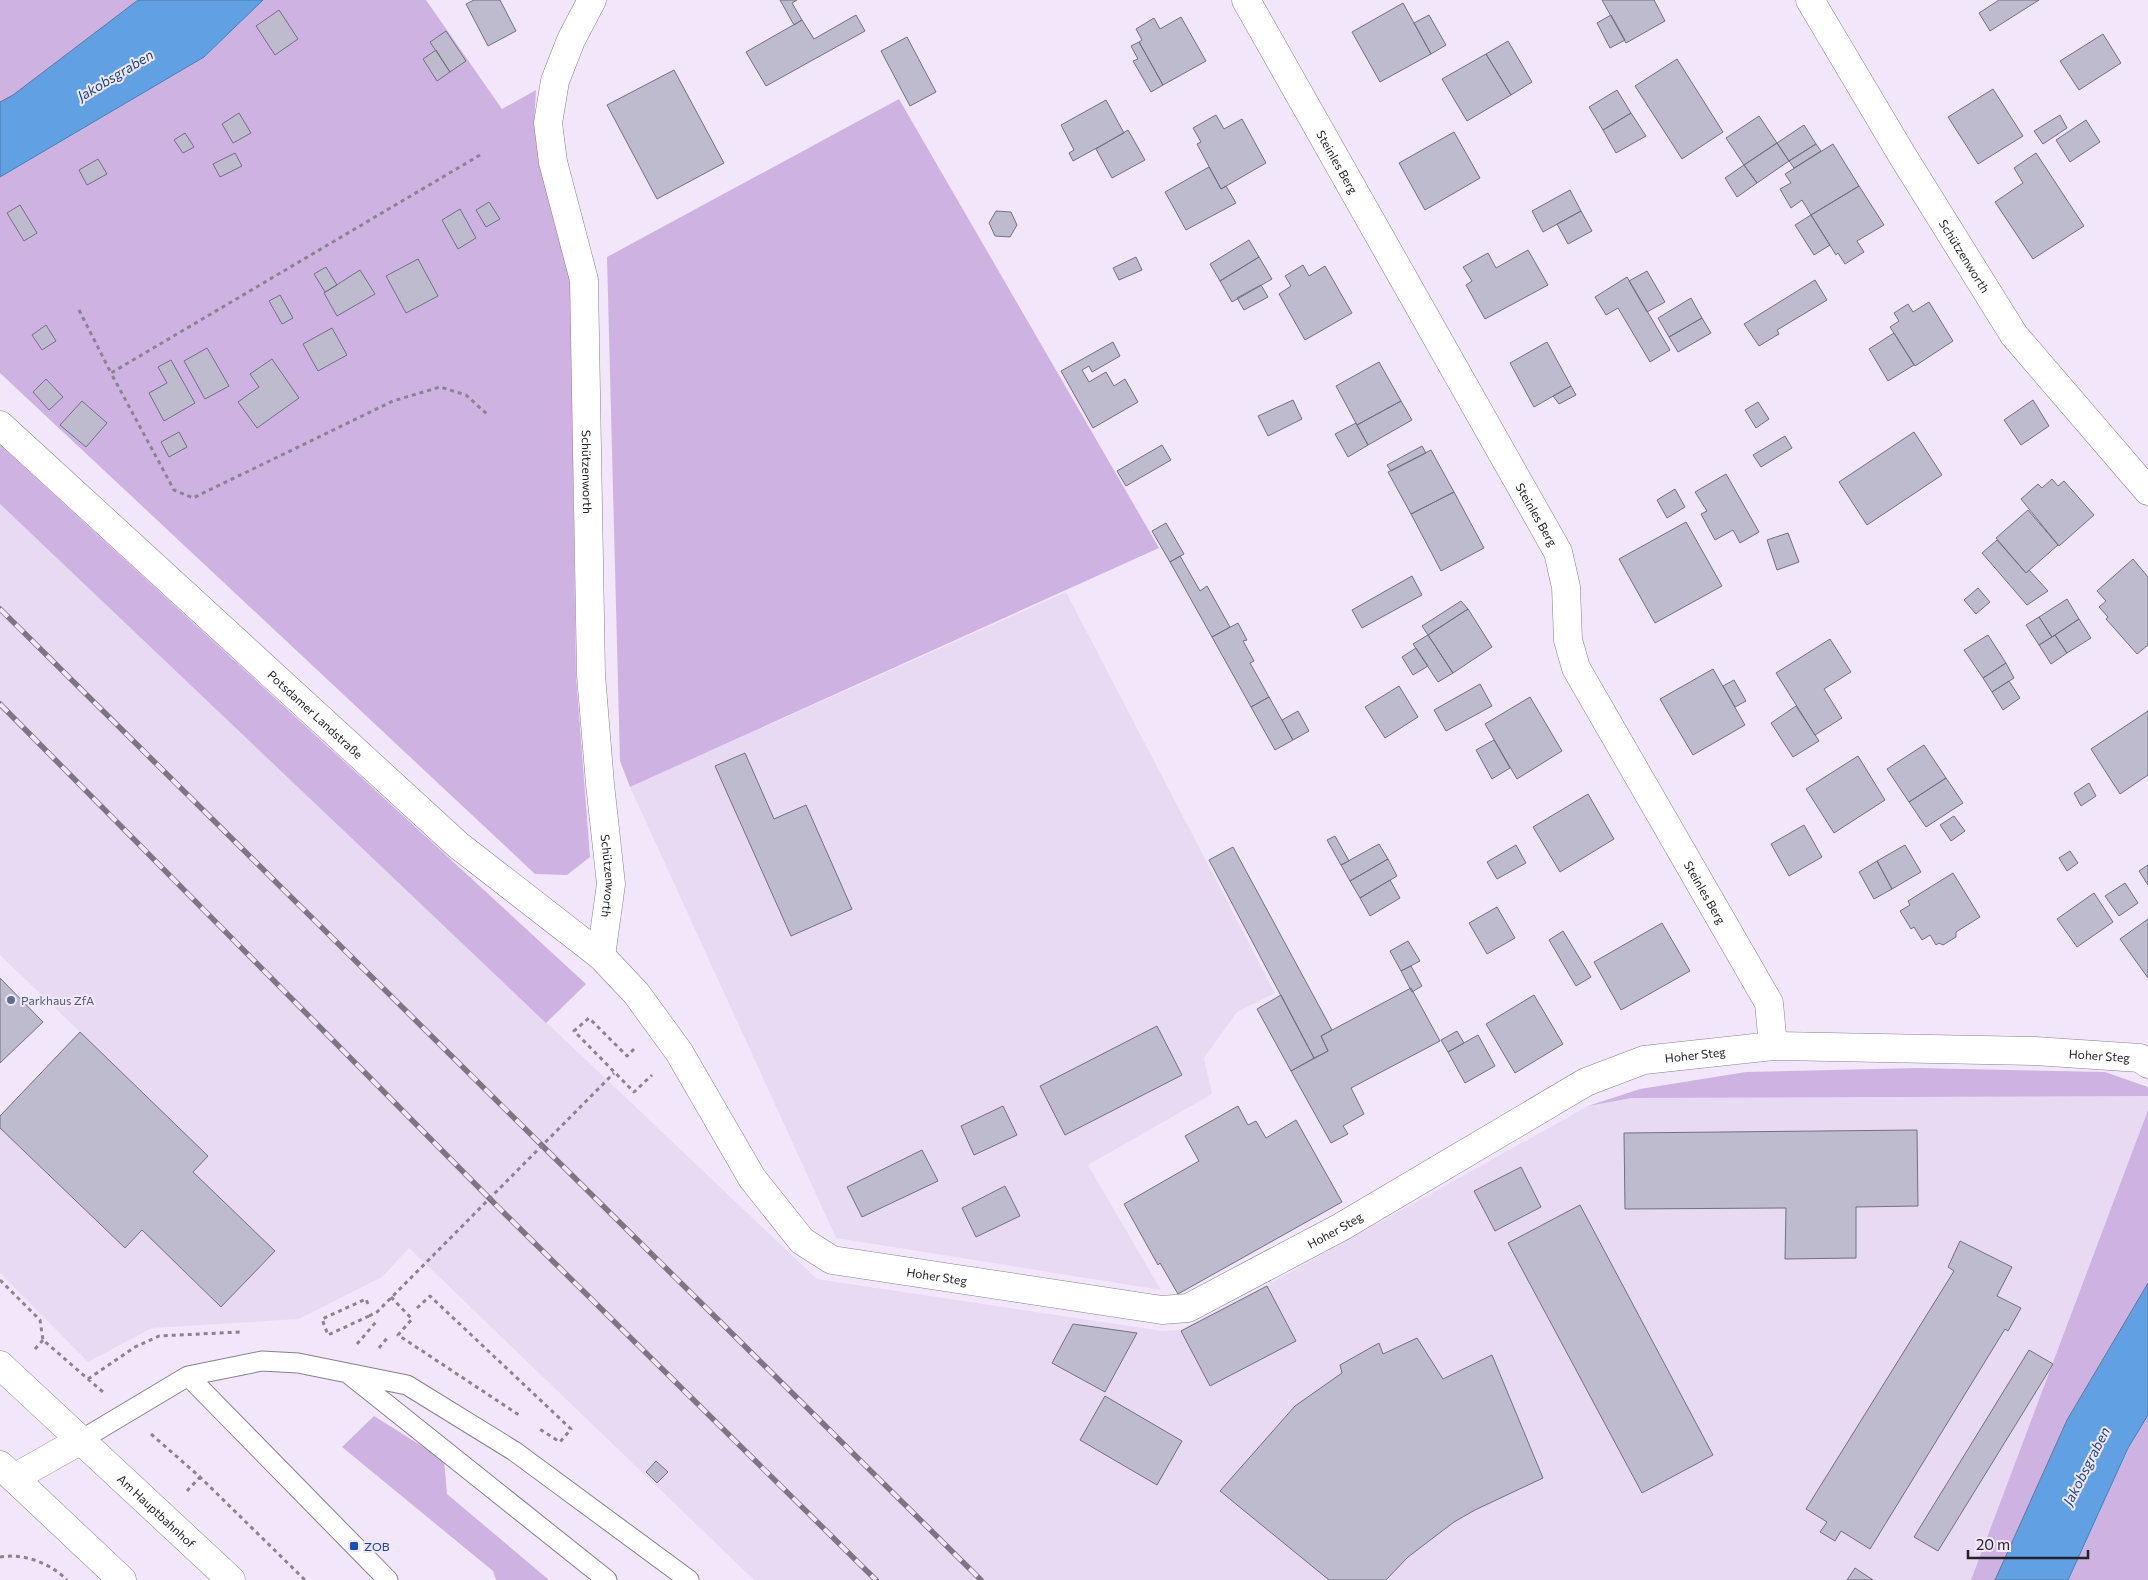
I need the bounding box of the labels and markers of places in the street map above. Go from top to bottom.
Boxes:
place label: Parkhaus ZfA [21,993,94,1007]
marker: Parkhaus ZfA [5,994,17,1006]
place label: ZOB [364,1539,390,1553]
marker: ZOB [348,1540,360,1552]

